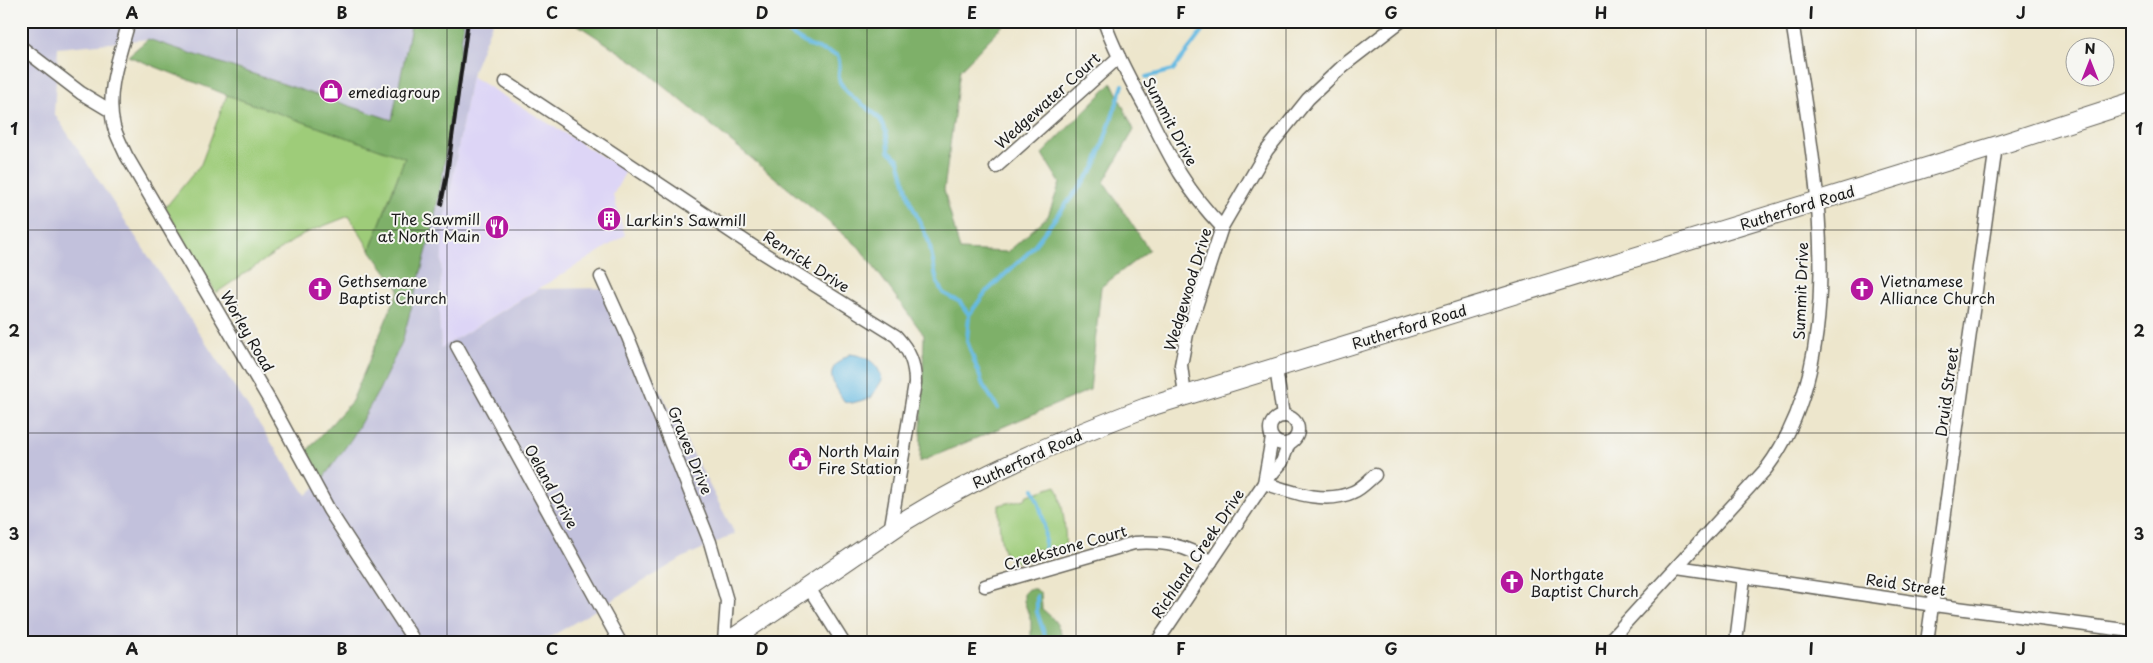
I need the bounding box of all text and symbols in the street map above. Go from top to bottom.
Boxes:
text: A [126,0,139,24]
text: B [337,0,348,24]
text: C [546,0,558,24]
text: D [756,0,768,24]
text: E [967,0,977,24]
text: F [1176,0,1186,24]
text: G [1384,0,1398,24]
text: H [1595,0,1607,24]
text: I [1808,0,1814,24]
text: J [2016,0,2026,24]
north arrow [2066,38,2116,88]
text: N [2084,38,2096,59]
street label: Wedgewater Court [989,46,1105,154]
street label: Summit Drive [1138,72,1204,170]
shop icon: emediagroup [318,78,344,104]
place label: emediagroup [348,80,440,103]
text: 1 [10,116,18,140]
text: 1 [2135,116,2143,140]
street label: Rutherford Road [1737,179,1857,235]
building icon: Larkin's Sawmill [596,206,622,232]
place label: The Sawmill at North Main [378,207,480,247]
place label: Larkin's Sawmill [626,208,746,231]
restaurant icon: The Sawmill at North Main [484,214,510,240]
street label: Renrick Drive [759,224,855,298]
street label: Wedgewood Drive [1157,225,1217,353]
street label: Summit Drive [1787,242,1813,340]
place label: Gethsemane Baptist Church [338,269,447,309]
place label: Vietnamese Alliance Church [1880,269,1995,309]
church icon: Gethsemane Baptist Church [307,276,333,302]
church icon: Vietnamese Alliance Church [1849,276,1875,302]
street label: Worley Road [215,286,281,376]
street label: Rutherford Road [1349,298,1469,354]
text: 2 [8,318,20,342]
text: 2 [2133,318,2145,342]
street label: Druid Street [1928,346,1964,438]
street label: Graves Drive [663,402,719,498]
street label: Rutherford Road [968,422,1086,494]
place label: North Main Fire Station [818,439,902,479]
street label: Oeland Drive [519,440,585,532]
public building icon: North Main Fire Station [787,446,813,472]
street label: Richland Creek Drive [1145,483,1249,623]
street label: Creekstone Court [1001,518,1129,576]
text: 3 [9,521,19,545]
text: 3 [2134,521,2144,545]
place label: Northgate Baptist Church [1530,562,1639,602]
street label: Reid Street [1865,567,1947,601]
church icon: Northgate Baptist Church [1499,569,1525,595]
text: A [126,636,139,660]
text: B [337,636,348,660]
text: C [546,636,558,660]
text: D [756,636,768,660]
text: E [967,636,977,660]
text: F [1176,636,1186,660]
text: G [1384,636,1398,660]
text: H [1595,636,1607,660]
text: I [1808,636,1814,660]
text: J [2016,636,2026,660]

